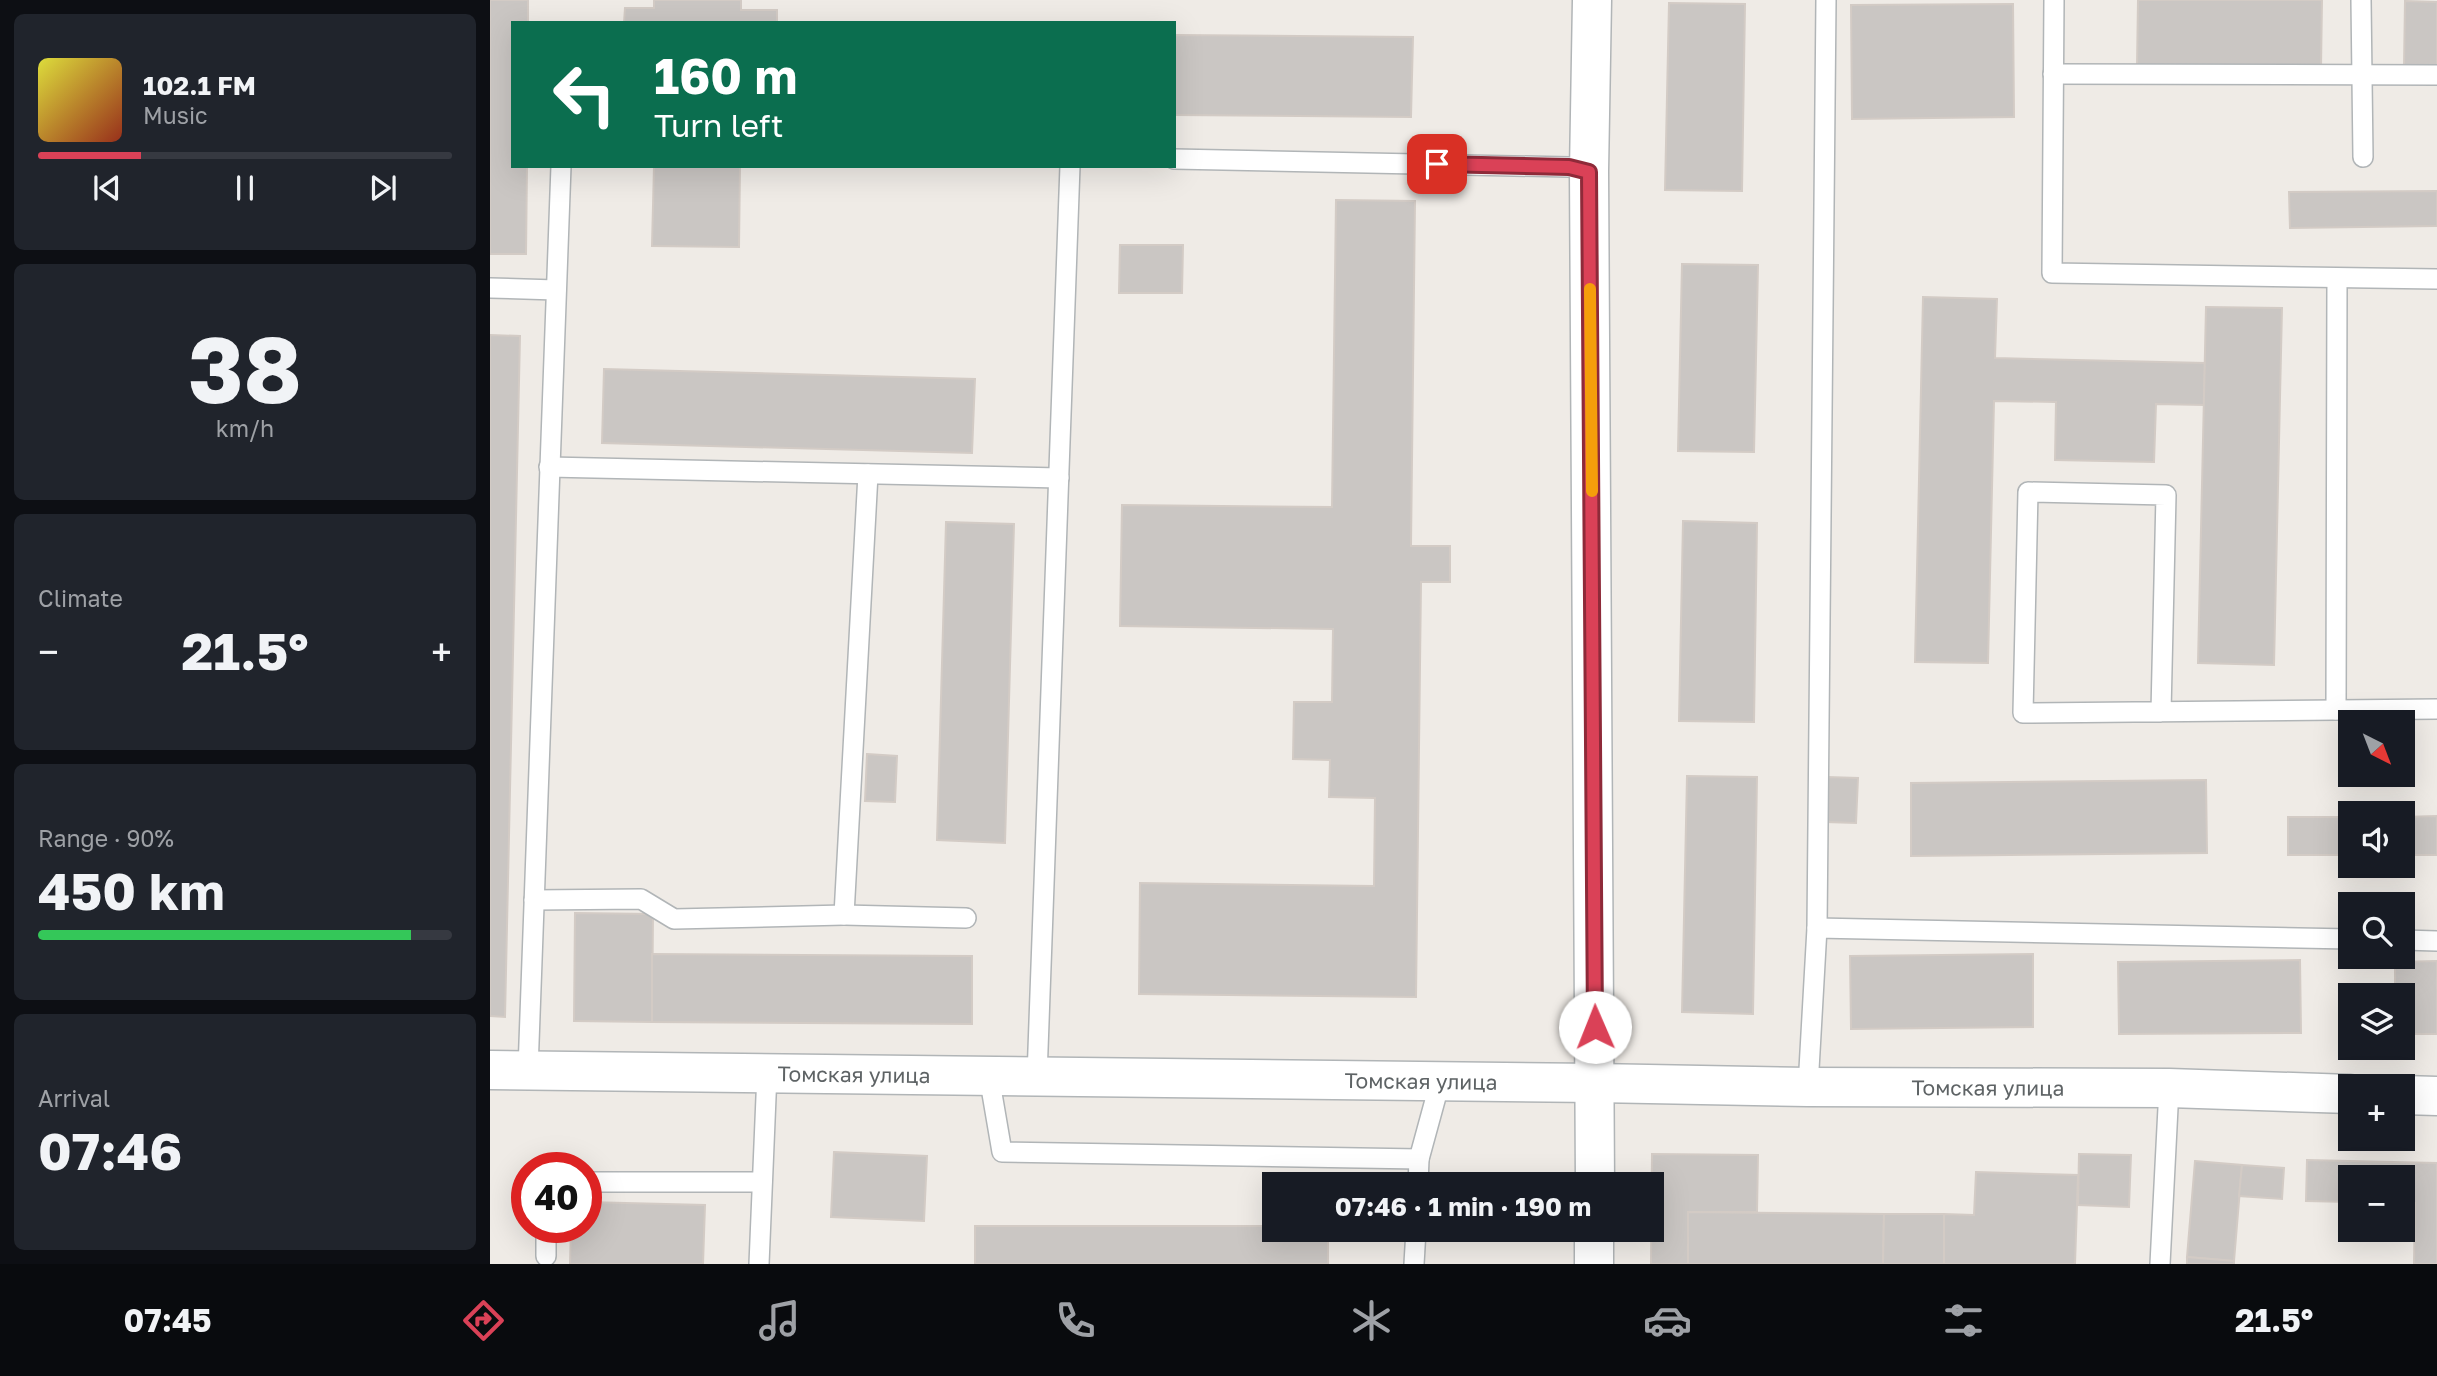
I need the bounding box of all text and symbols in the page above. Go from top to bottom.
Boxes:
text: 160 m [654,46,797,105]
icon: left [539,49,630,140]
text: 102.1 FM [143,70,256,101]
text: Music [143,101,208,129]
text: Turn left [654,106,783,144]
pin [1407,134,1467,194]
icon: arrive [1418,145,1456,183]
icon: previous [88,169,126,207]
icon: pause [226,169,264,207]
icon: next [364,169,402,207]
text: 38 [188,314,302,423]
text: km/h [216,414,274,442]
text: Climate [38,584,123,612]
text: 21.5° [181,619,309,681]
text: − [38,629,59,674]
text: + [431,629,452,674]
north arrow [2338,710,2415,788]
map controls [2338,710,2415,1242]
button: sound [2338,801,2415,878]
text: Range · 90% [38,824,174,852]
text: 450 km [38,859,225,921]
button: search [2338,892,2415,969]
button: layers [2338,983,2415,1060]
position arrow [1558,990,1632,1064]
street label: Томская улица [777,1060,931,1088]
street label: Томская улица [1344,1067,1498,1095]
street label: Томская улица [1911,1074,2064,1101]
button: + [2338,1074,2415,1151]
text: Arrival [38,1084,110,1112]
text: 07:46 [38,1119,182,1181]
speed limit sign: 40 [511,1152,602,1243]
button: − [2338,1165,2415,1242]
text: 07:46 · 1 min · 190 m [1335,1191,1591,1222]
icon: directions [459,1296,508,1345]
icon: music [755,1296,804,1345]
icon: phone [1051,1296,1100,1345]
icon: climate [1347,1296,1396,1345]
icon: car [1643,1296,1692,1345]
icon: filters [1939,1296,1988,1345]
text: 07:45 [124,1301,212,1339]
text: 21.5° [2235,1301,2313,1339]

